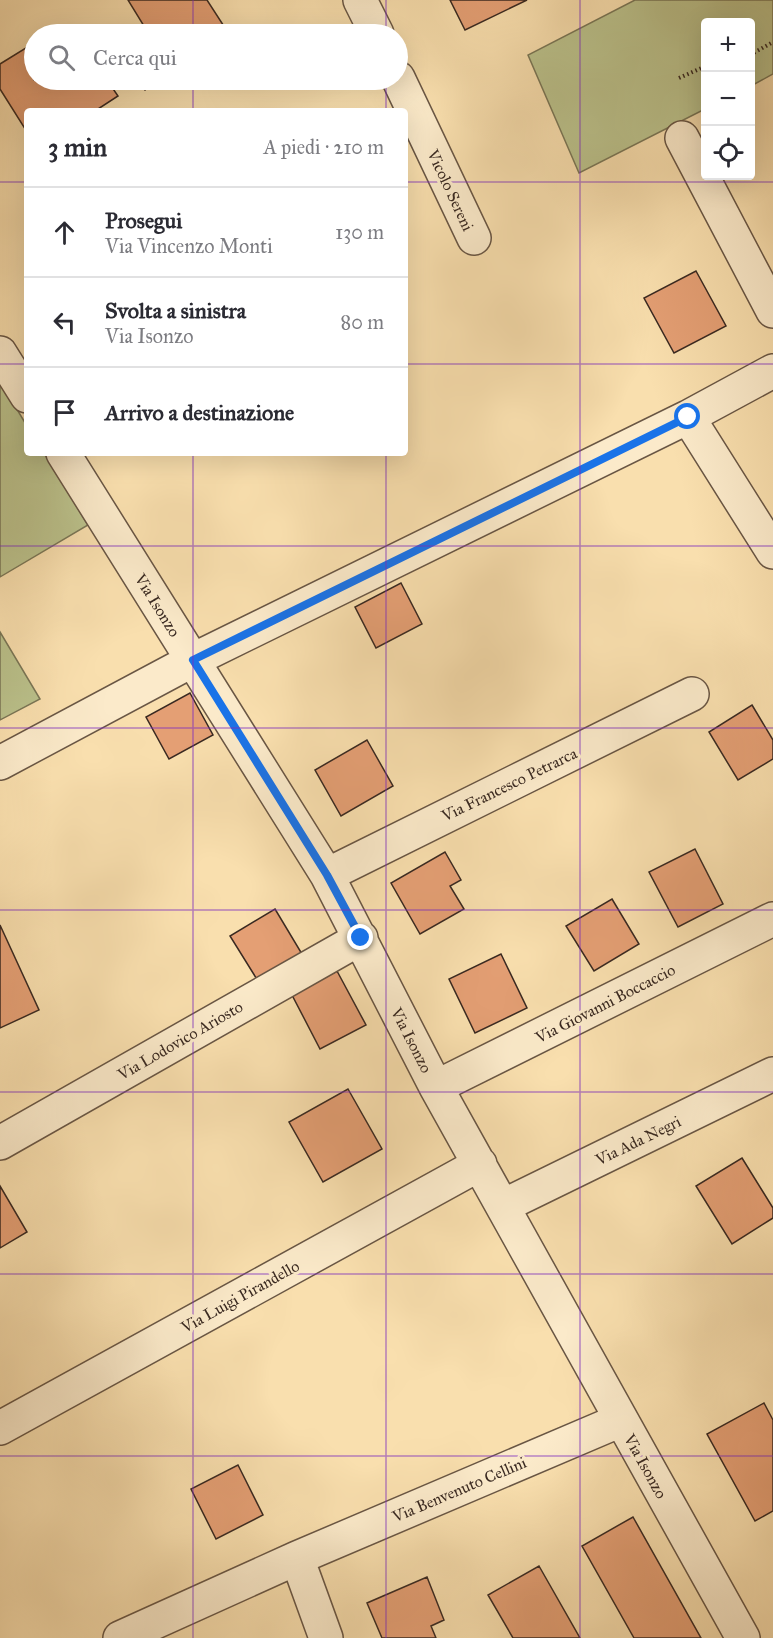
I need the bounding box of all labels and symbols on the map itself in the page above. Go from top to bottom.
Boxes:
street label: Vicolo Sereni [423,146,478,235]
route start [674,403,700,429]
street label: Via Isonzo [130,569,184,640]
street label: Via Francesco Petrarca [438,743,580,826]
route end [347,924,373,950]
street label: Via Giovanni Boccaccio [531,960,678,1047]
street label: Via Lodovico Ariosto [113,997,246,1084]
street label: Via Isonzo [387,1004,436,1076]
street label: Via Ada Negri [592,1111,685,1171]
street label: Via Luigi Pirandello [177,1256,303,1338]
street label: Via Isonzo [620,1430,671,1502]
street label: Via Benvenuto Cellini [388,1452,530,1527]

